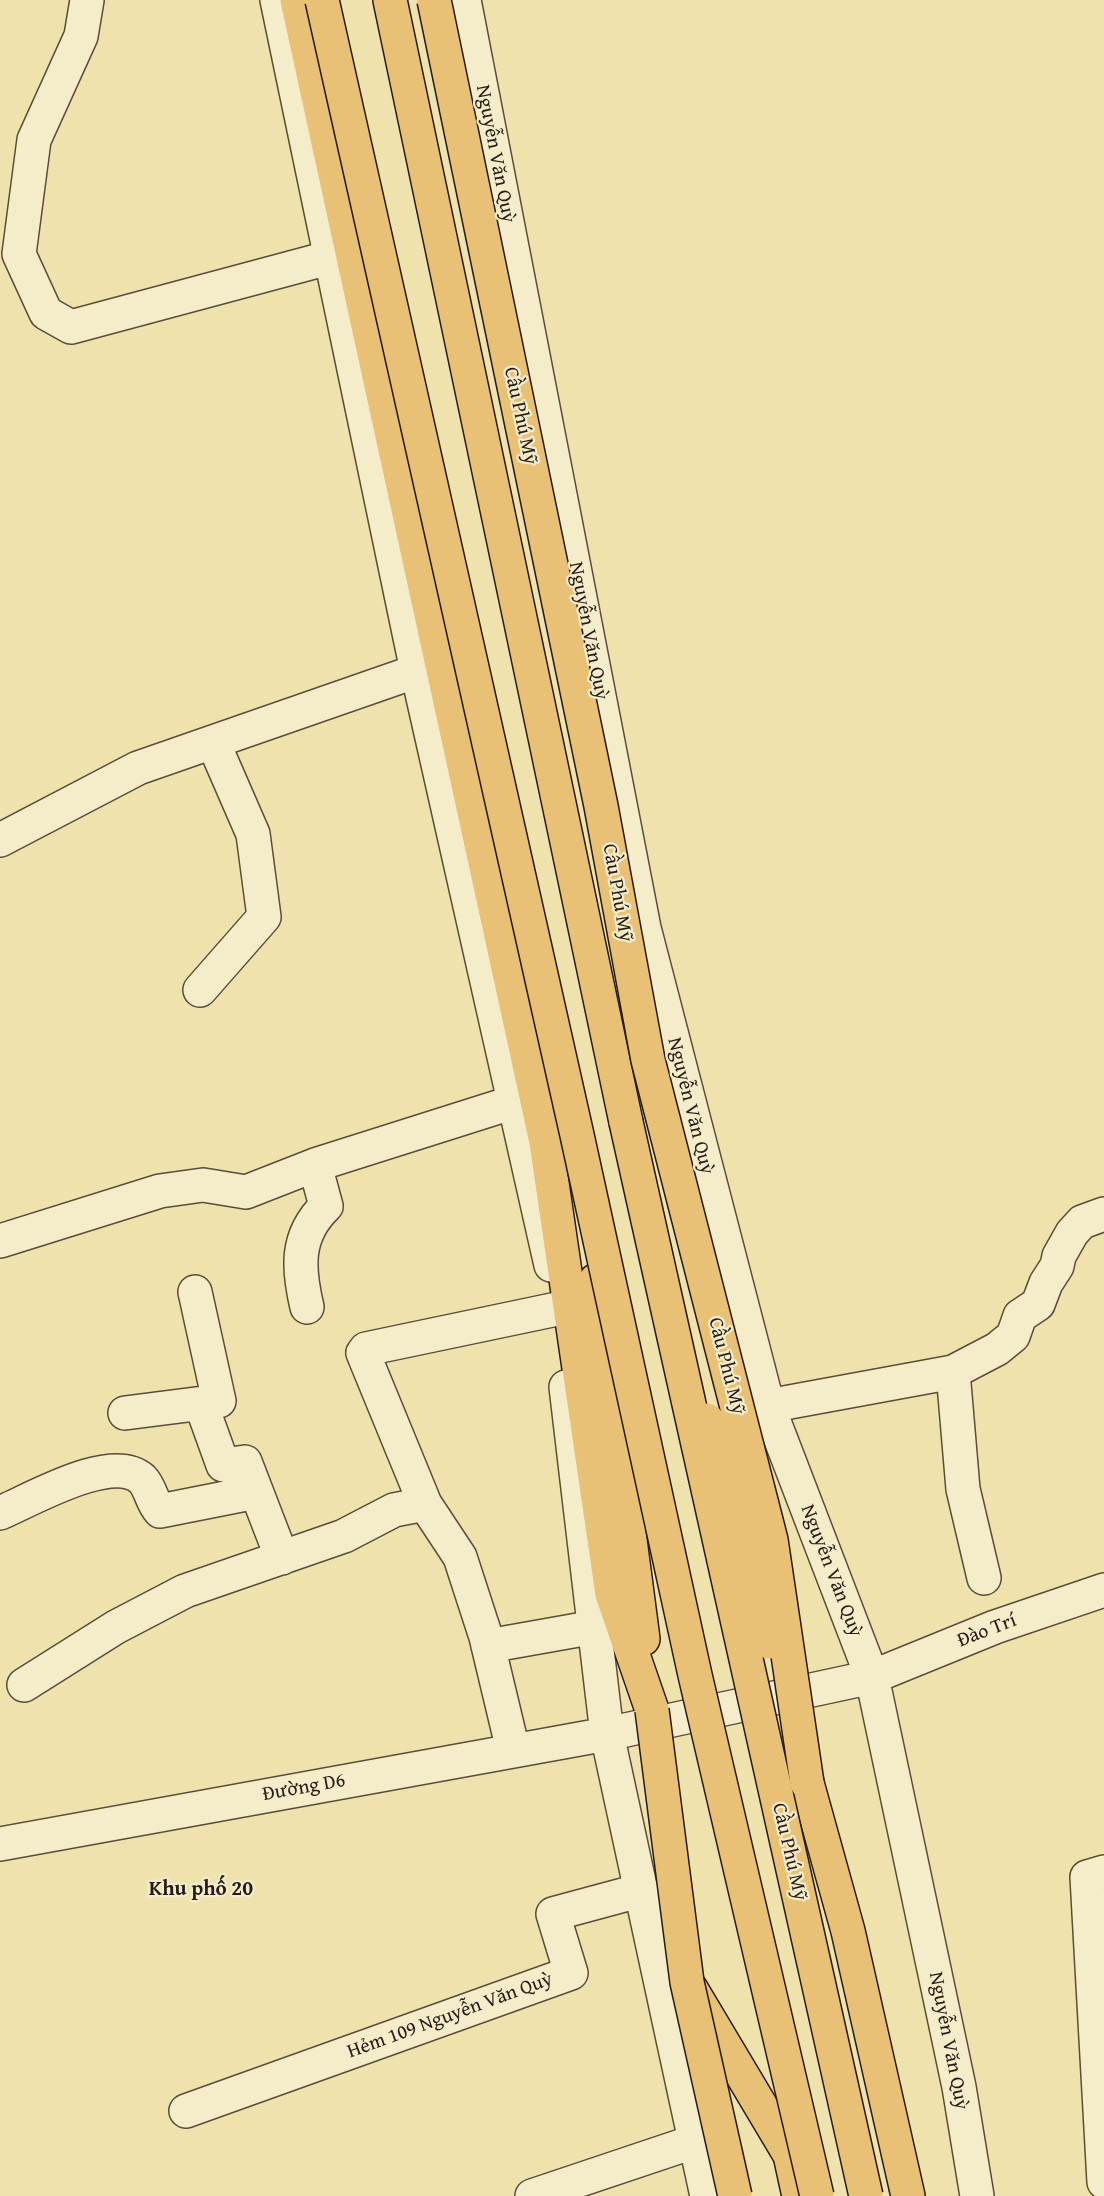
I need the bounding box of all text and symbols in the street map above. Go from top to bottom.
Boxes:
street label: Nguyễn Văn Quỳ [470,83,520,225]
street label: Cầu Phú Mỹ [498,365,542,467]
street label: Nguyễn Văn Quỳ [563,560,613,702]
street label: Cầu Phú Mỹ [597,842,637,944]
street label: Nguyễn Văn Quỳ [661,1035,719,1177]
street label: Cầu Phú Mỹ [702,1315,750,1417]
street label: Nguyễn Văn Quỳ [795,1501,867,1641]
street label: Đào Trí [954,1609,1020,1653]
street label: Đường D6 [261,1769,347,1807]
street label: Cầu Phú Mỹ [766,1801,812,1903]
district label: Khu phố 20 [149,1877,253,1903]
street label: Hẻm 109 Nguyễn Văn Quỳ [344,1968,556,2064]
street label: Nguyễn Văn Quỳ [923,1970,973,2112]

